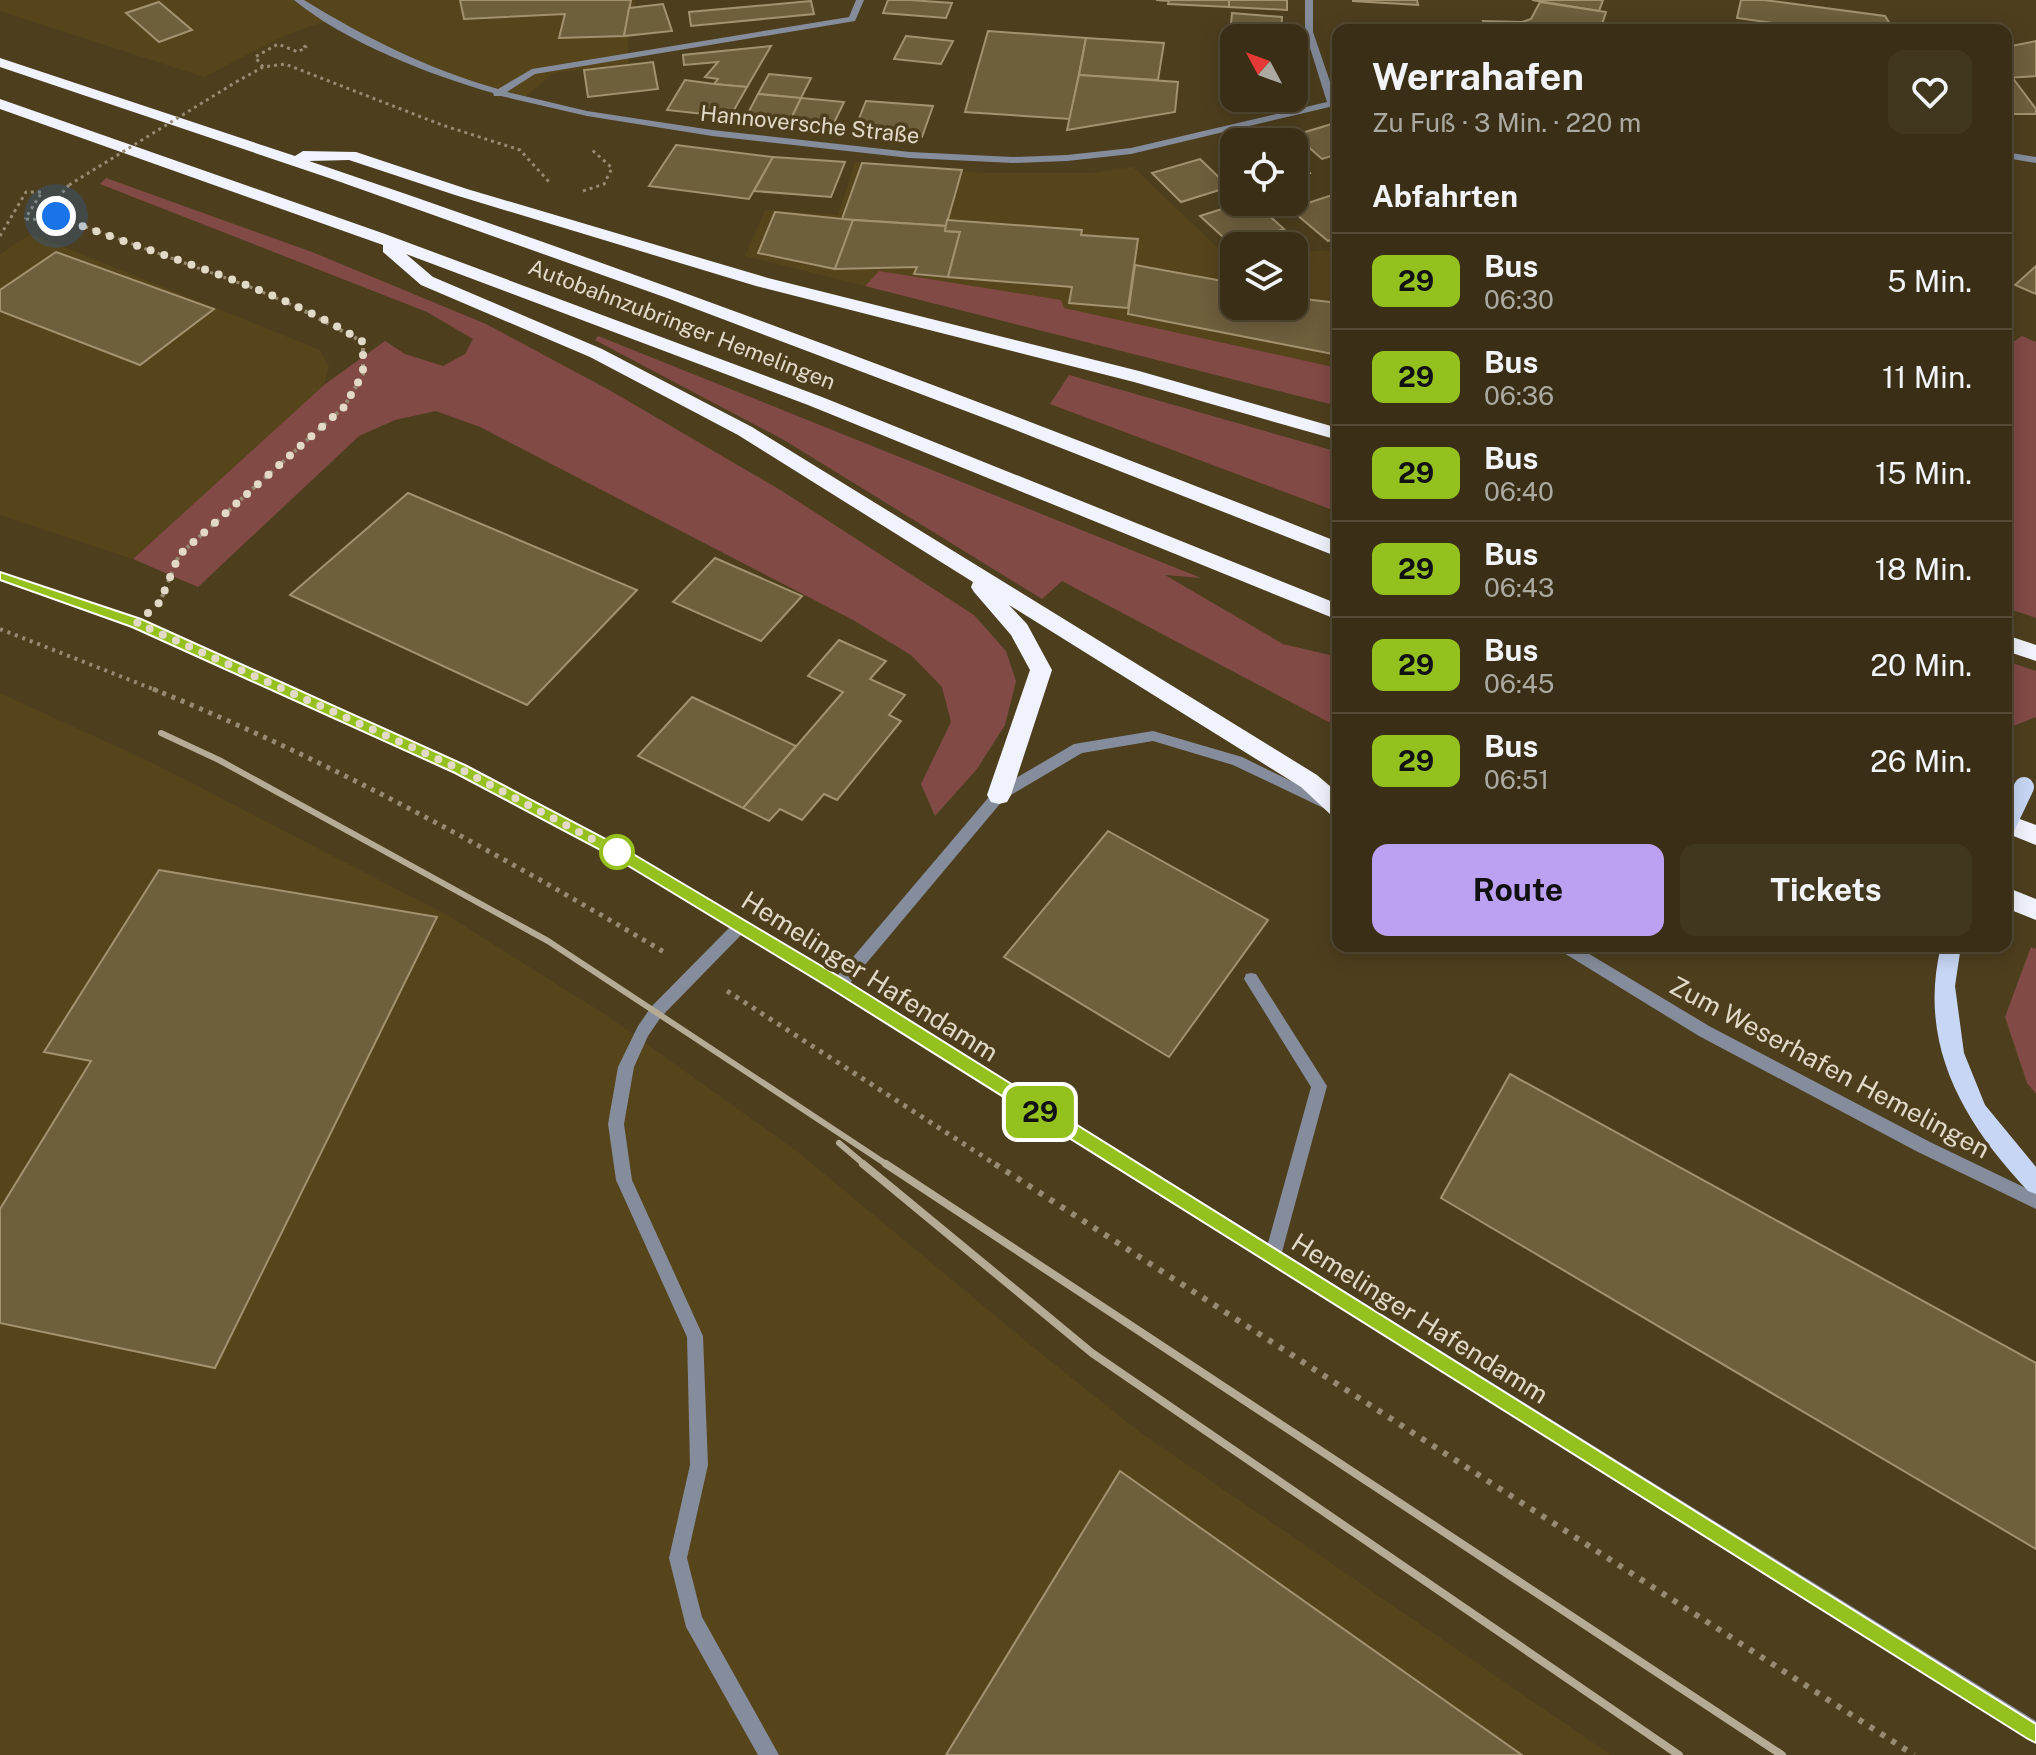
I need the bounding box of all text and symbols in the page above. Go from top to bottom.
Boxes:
north arrow [1220,24,1308,112]
map controls [1220,24,1308,320]
button: heart [1888,50,1972,134]
text: Werrahafen [1372,54,1584,99]
street label: Hannoversche Straße [699,100,921,148]
text: Zu Fuß · 3 Min. · 220 m [1372,107,1641,138]
button: locate [1220,128,1308,216]
text: Abfahrten [1372,178,1518,214]
your location [36,196,76,236]
button: layers [1220,232,1308,320]
text: Bus [1484,248,1538,284]
street label: Autobahnzubringer Hemelingen [525,253,839,395]
text: 5 Min. [1887,263,1972,299]
text: 29 [1398,264,1434,297]
text: 06:30 [1484,284,1554,315]
text: Bus [1484,344,1538,380]
text: 11 Min. [1882,359,1972,395]
text: 29 [1398,360,1434,393]
text: 06:36 [1484,380,1554,411]
text: Bus [1484,440,1538,476]
text: 15 Min. [1875,455,1972,491]
text: 29 [1398,456,1434,489]
text: 06:40 [1484,476,1554,507]
text: Bus [1484,536,1538,572]
text: 18 Min. [1875,551,1972,587]
text: 29 [1398,552,1434,585]
text: 06:43 [1484,572,1554,603]
text: Bus [1484,632,1538,668]
text: 20 Min. [1870,647,1972,683]
text: 29 [1398,648,1434,681]
text: 06:45 [1484,668,1554,699]
text: Bus [1484,728,1538,764]
text: 26 Min. [1870,743,1972,779]
text: 29 [1398,744,1434,777]
text: 06:51 [1484,764,1549,795]
unlabelled marker [600,835,634,869]
button: Route [1372,844,1664,936]
button: Tickets [1680,844,1972,936]
street label: Hemelinger Hafendamm [736,884,1004,1068]
street label: Zum Weserhafen Hemelingen [1665,969,1995,1165]
line badge: 29 [1004,1086,1076,1138]
text: 29 [1022,1095,1058,1128]
street label: Hemelinger Hafendamm [1286,1226,1554,1410]

